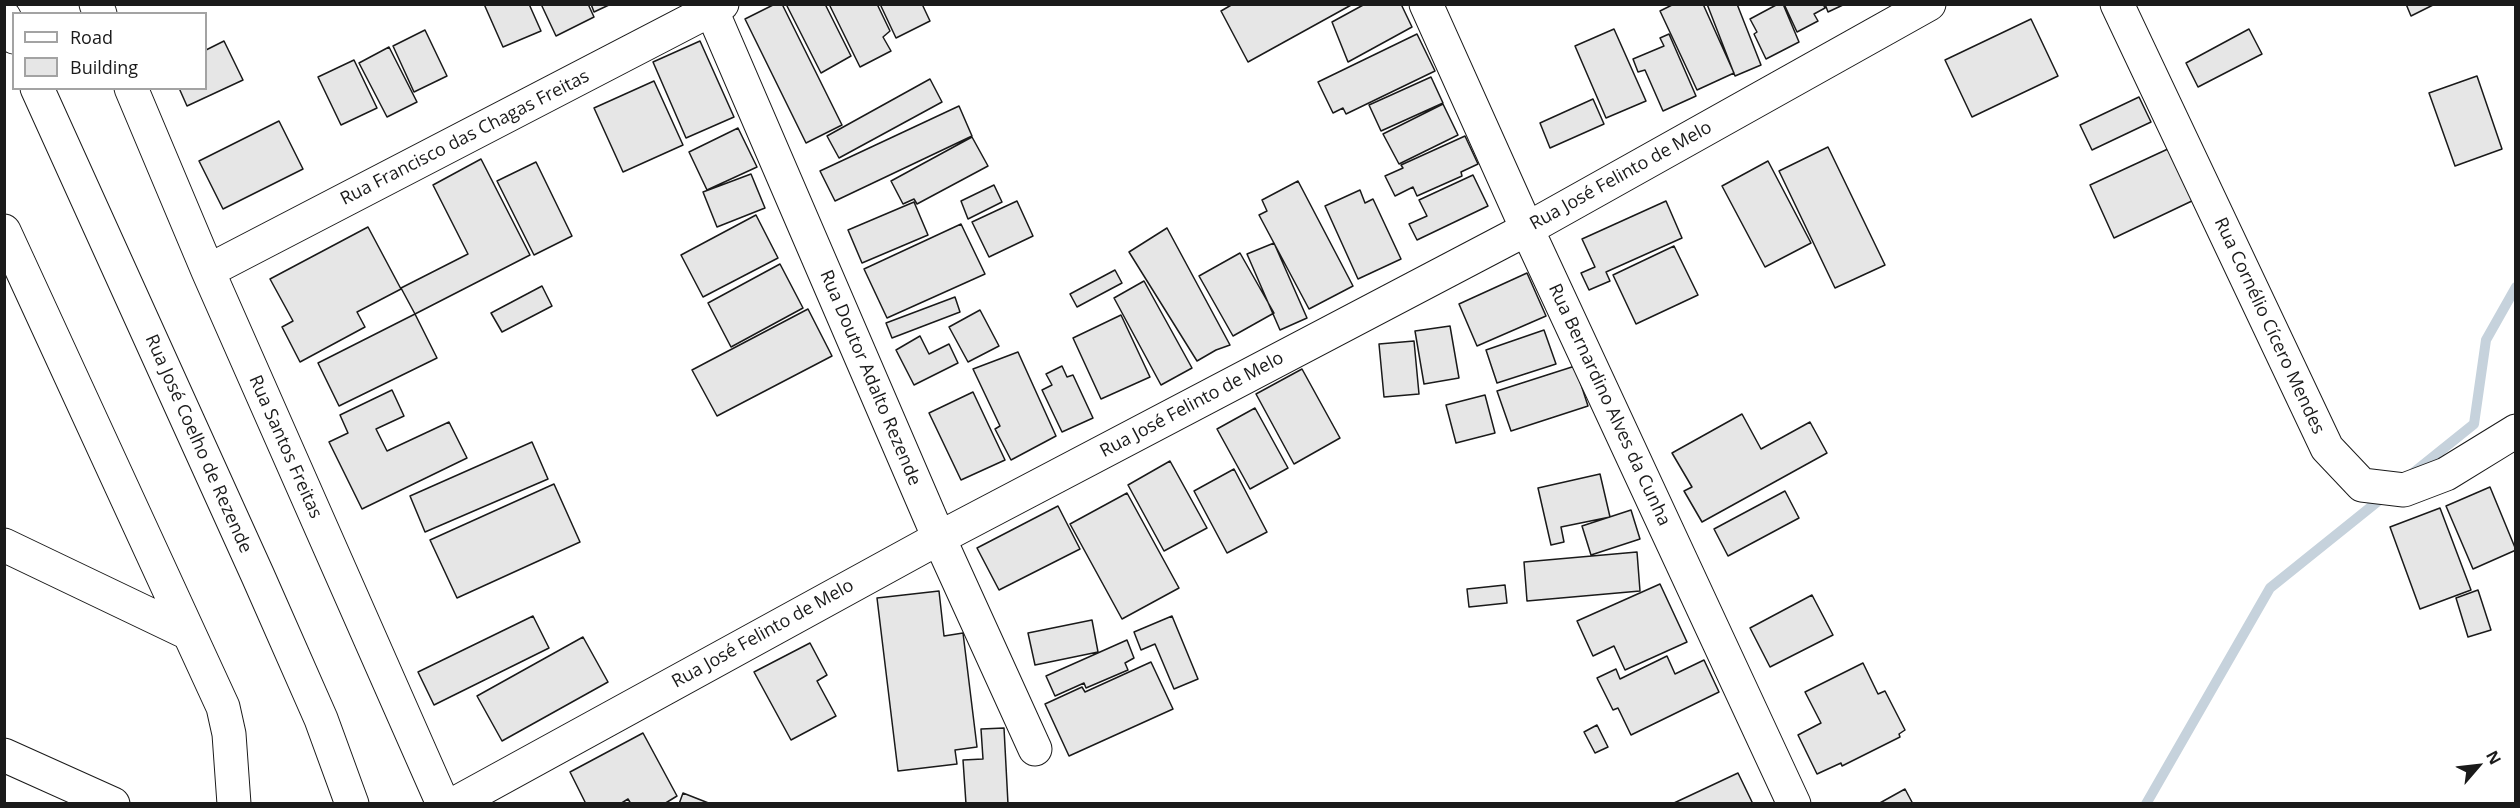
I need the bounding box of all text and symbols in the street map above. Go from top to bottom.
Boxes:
legend [12,12,207,90]
text: Road [70,25,113,49]
text: Building [70,55,138,79]
street label: Rua Francisco das Chagas Freitas [337,66,593,210]
street label: Rua José Felinto de Melo [1526,117,1716,235]
street label: Rua Cornélio Cícero Mendes [2209,214,2329,438]
street label: Rua Doutor Adalto Rezende [815,267,925,489]
street label: Rua Bernardino Alves da Cunha [1543,280,1675,530]
street label: Rua José Coelho de Rezende [140,331,256,557]
street label: Rua José Felinto de Melo [1097,347,1287,463]
street label: Rua Santos Freitas [244,372,326,522]
street label: Rua José Felinto de Melo [668,575,858,693]
north arrow [2448,736,2508,796]
text: N [2481,747,2507,768]

